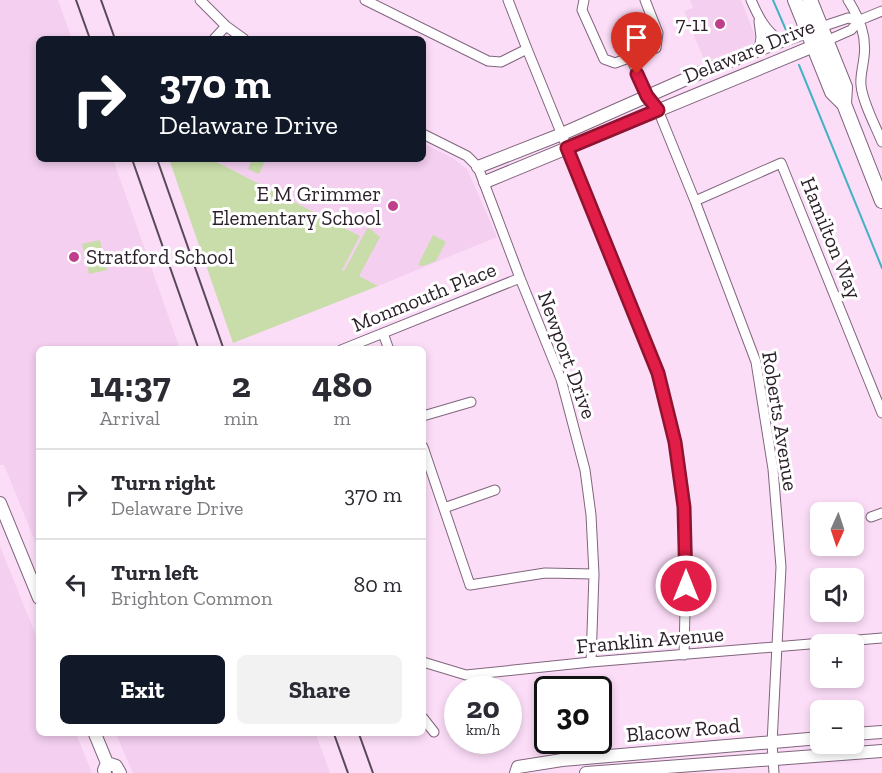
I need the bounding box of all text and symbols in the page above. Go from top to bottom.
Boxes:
place label: 7-11 [675,11,708,36]
pin [611,12,662,74]
street label: Delaware Drive [680,13,818,88]
marker: 7-11 [713,17,727,31]
icon: arrive [620,21,653,54]
text: 370 m [159,58,271,109]
icon: right [60,60,138,138]
text: Delaware Drive [159,109,338,141]
street label: Hamilton Way [796,173,867,303]
place label: E M Grimmer Elementary School [212,181,381,230]
marker: E M Grimmer Elementary School [386,199,400,213]
place label: Stratford School [86,244,234,269]
marker: Stratford School [67,250,81,264]
street label: Monmouth Place [348,256,500,337]
street label: Newport Drive [533,288,602,422]
street label: Roberts Avenue [757,349,804,493]
text: 14:37 [89,363,171,406]
text: 2 [231,363,251,406]
text: 480 [312,363,372,406]
text: Arrival [100,406,160,430]
text: min [224,406,258,430]
text: m [334,406,351,430]
text: Turn right [111,469,215,496]
icon: right [60,478,93,511]
text: 370 m [344,481,402,508]
text: Delaware Drive [111,496,244,520]
north arrow [810,502,864,556]
map controls [810,502,864,754]
position arrow [654,554,718,618]
text: Turn left [111,559,198,586]
icon: left [60,568,93,601]
button: sound [810,568,864,622]
text: 80 m [354,571,402,598]
text: Brighton Common [111,586,272,610]
street label: Franklin Avenue [575,621,725,658]
button: + [810,634,864,688]
button: Exit [60,655,225,724]
button: Share [237,655,402,724]
speed limit sign: 30 [534,676,612,754]
text: 20 [466,690,500,726]
button: − [810,700,864,754]
street label: Blacow Road [625,712,741,747]
text: km/h [466,721,500,739]

